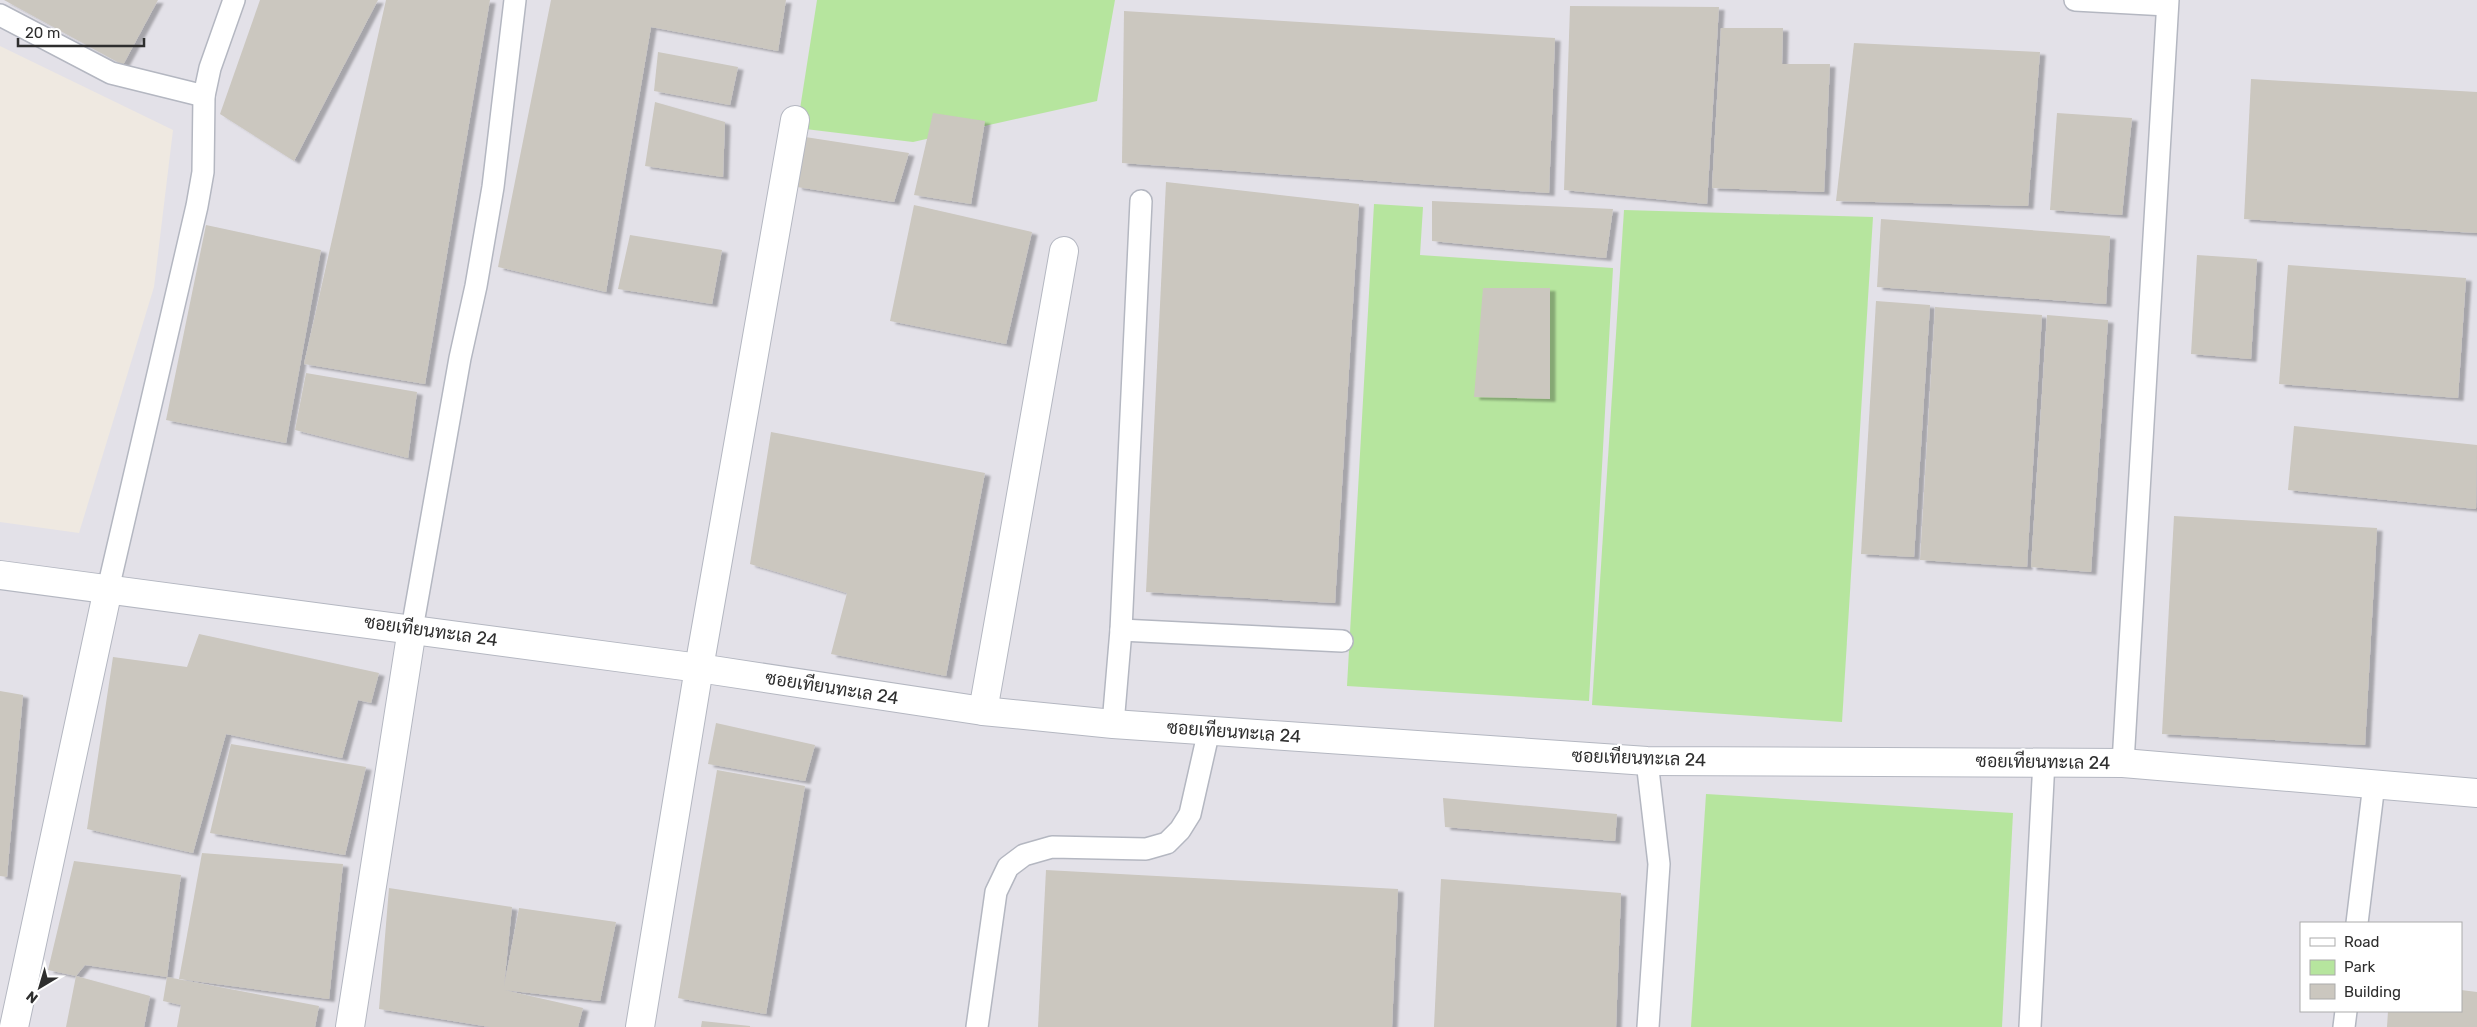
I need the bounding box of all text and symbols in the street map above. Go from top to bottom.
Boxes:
scale bar [18,15,144,47]
text: 20 m [25,24,60,42]
street label: ซอยเทียนทะเล 24 [363,609,499,651]
street label: ซอยเทียนทะเล 24 [764,665,900,709]
street label: ซอยเทียนทะเล 24 [1166,714,1302,748]
street label: ซอยเทียนทะเล 24 [1571,743,1707,771]
street label: ซอยเทียนทะเล 24 [1976,748,2110,774]
legend [2300,922,2462,1012]
text: Road [2344,933,2380,951]
text: Park [2344,958,2375,976]
north arrow [15,962,65,1012]
text: Building [2344,983,2401,1001]
text: N [23,987,42,1007]

